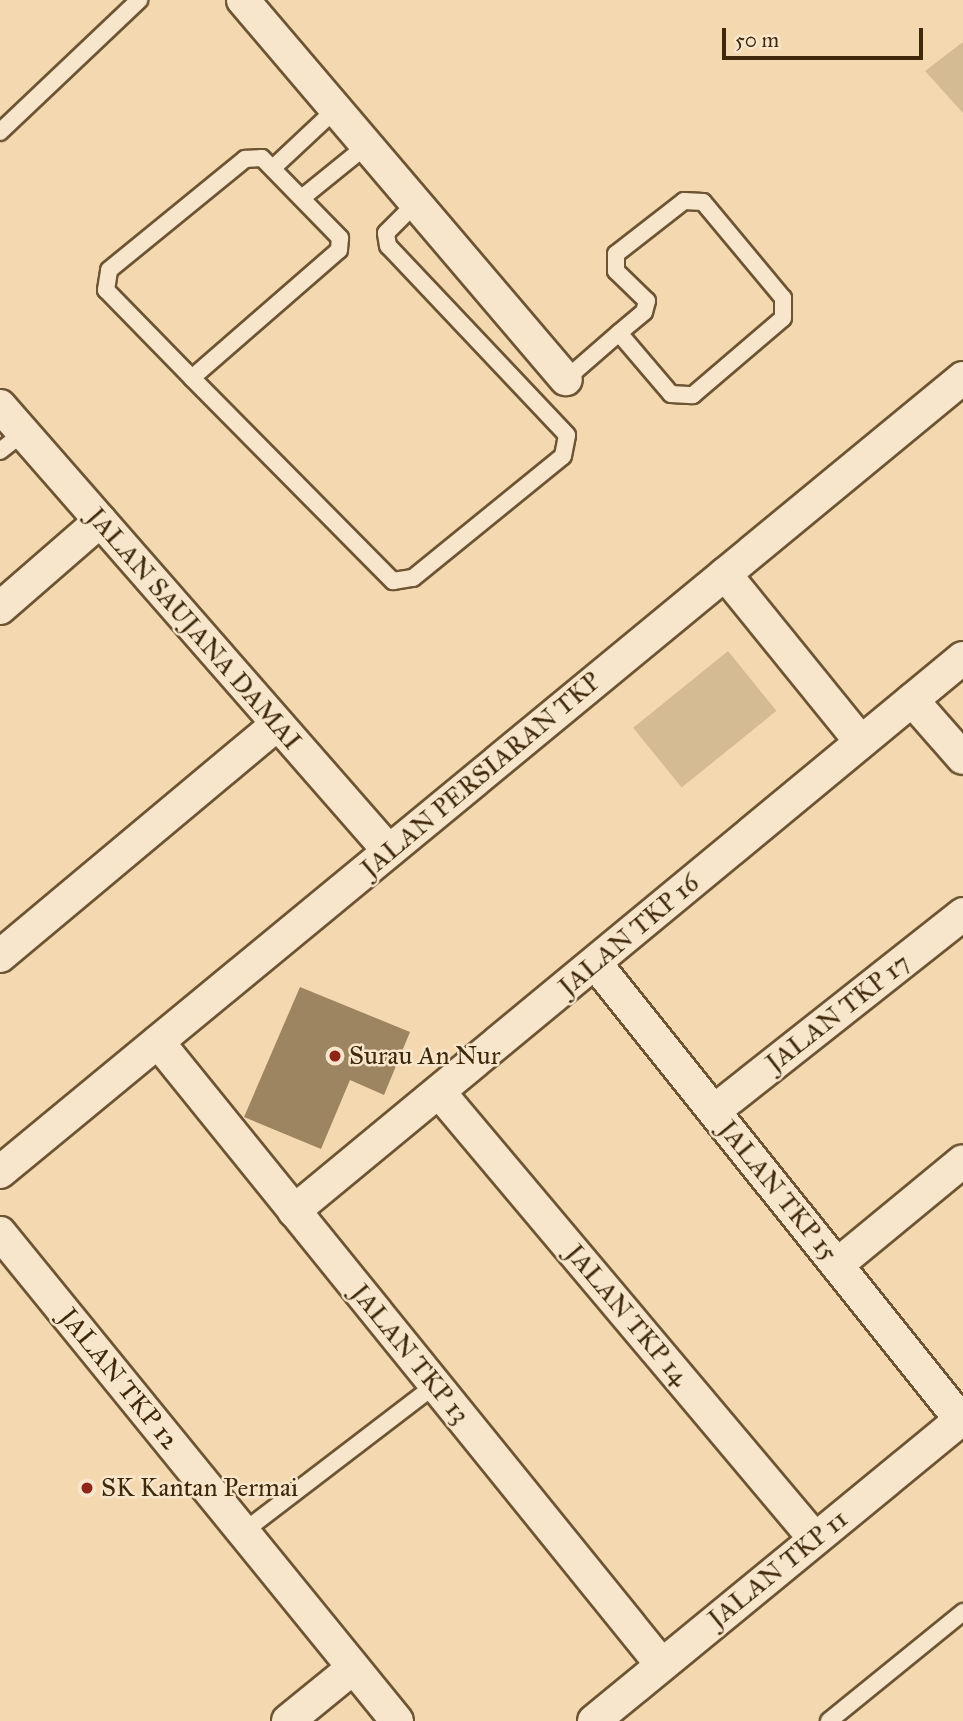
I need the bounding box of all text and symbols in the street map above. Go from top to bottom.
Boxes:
scale bar [725,14,926,58]
text: 50 m [735,27,779,53]
street label: JALAN SAUJANA DAMAI [80,502,308,756]
street label: JALAN PERSIARAN TKP [355,666,607,884]
street label: JALAN TKP 16 [553,867,705,1003]
street label: JALAN TKP 17 [760,947,916,1079]
place label: Surau An Nur [349,1040,500,1072]
marker: Surau An Nur [327,1048,343,1064]
street label: JALAN TKP 15 [712,1114,844,1268]
street label: JALAN TKP 14 [559,1238,695,1392]
street label: JALAN TKP 13 [344,1278,476,1430]
street label: JALAN TKP 12 [53,1302,185,1456]
place label: SK Kantan Permai [101,1472,298,1504]
marker: SK Kantan Permai [79,1480,95,1496]
street label: JALAN TKP 11 [702,1503,854,1635]

